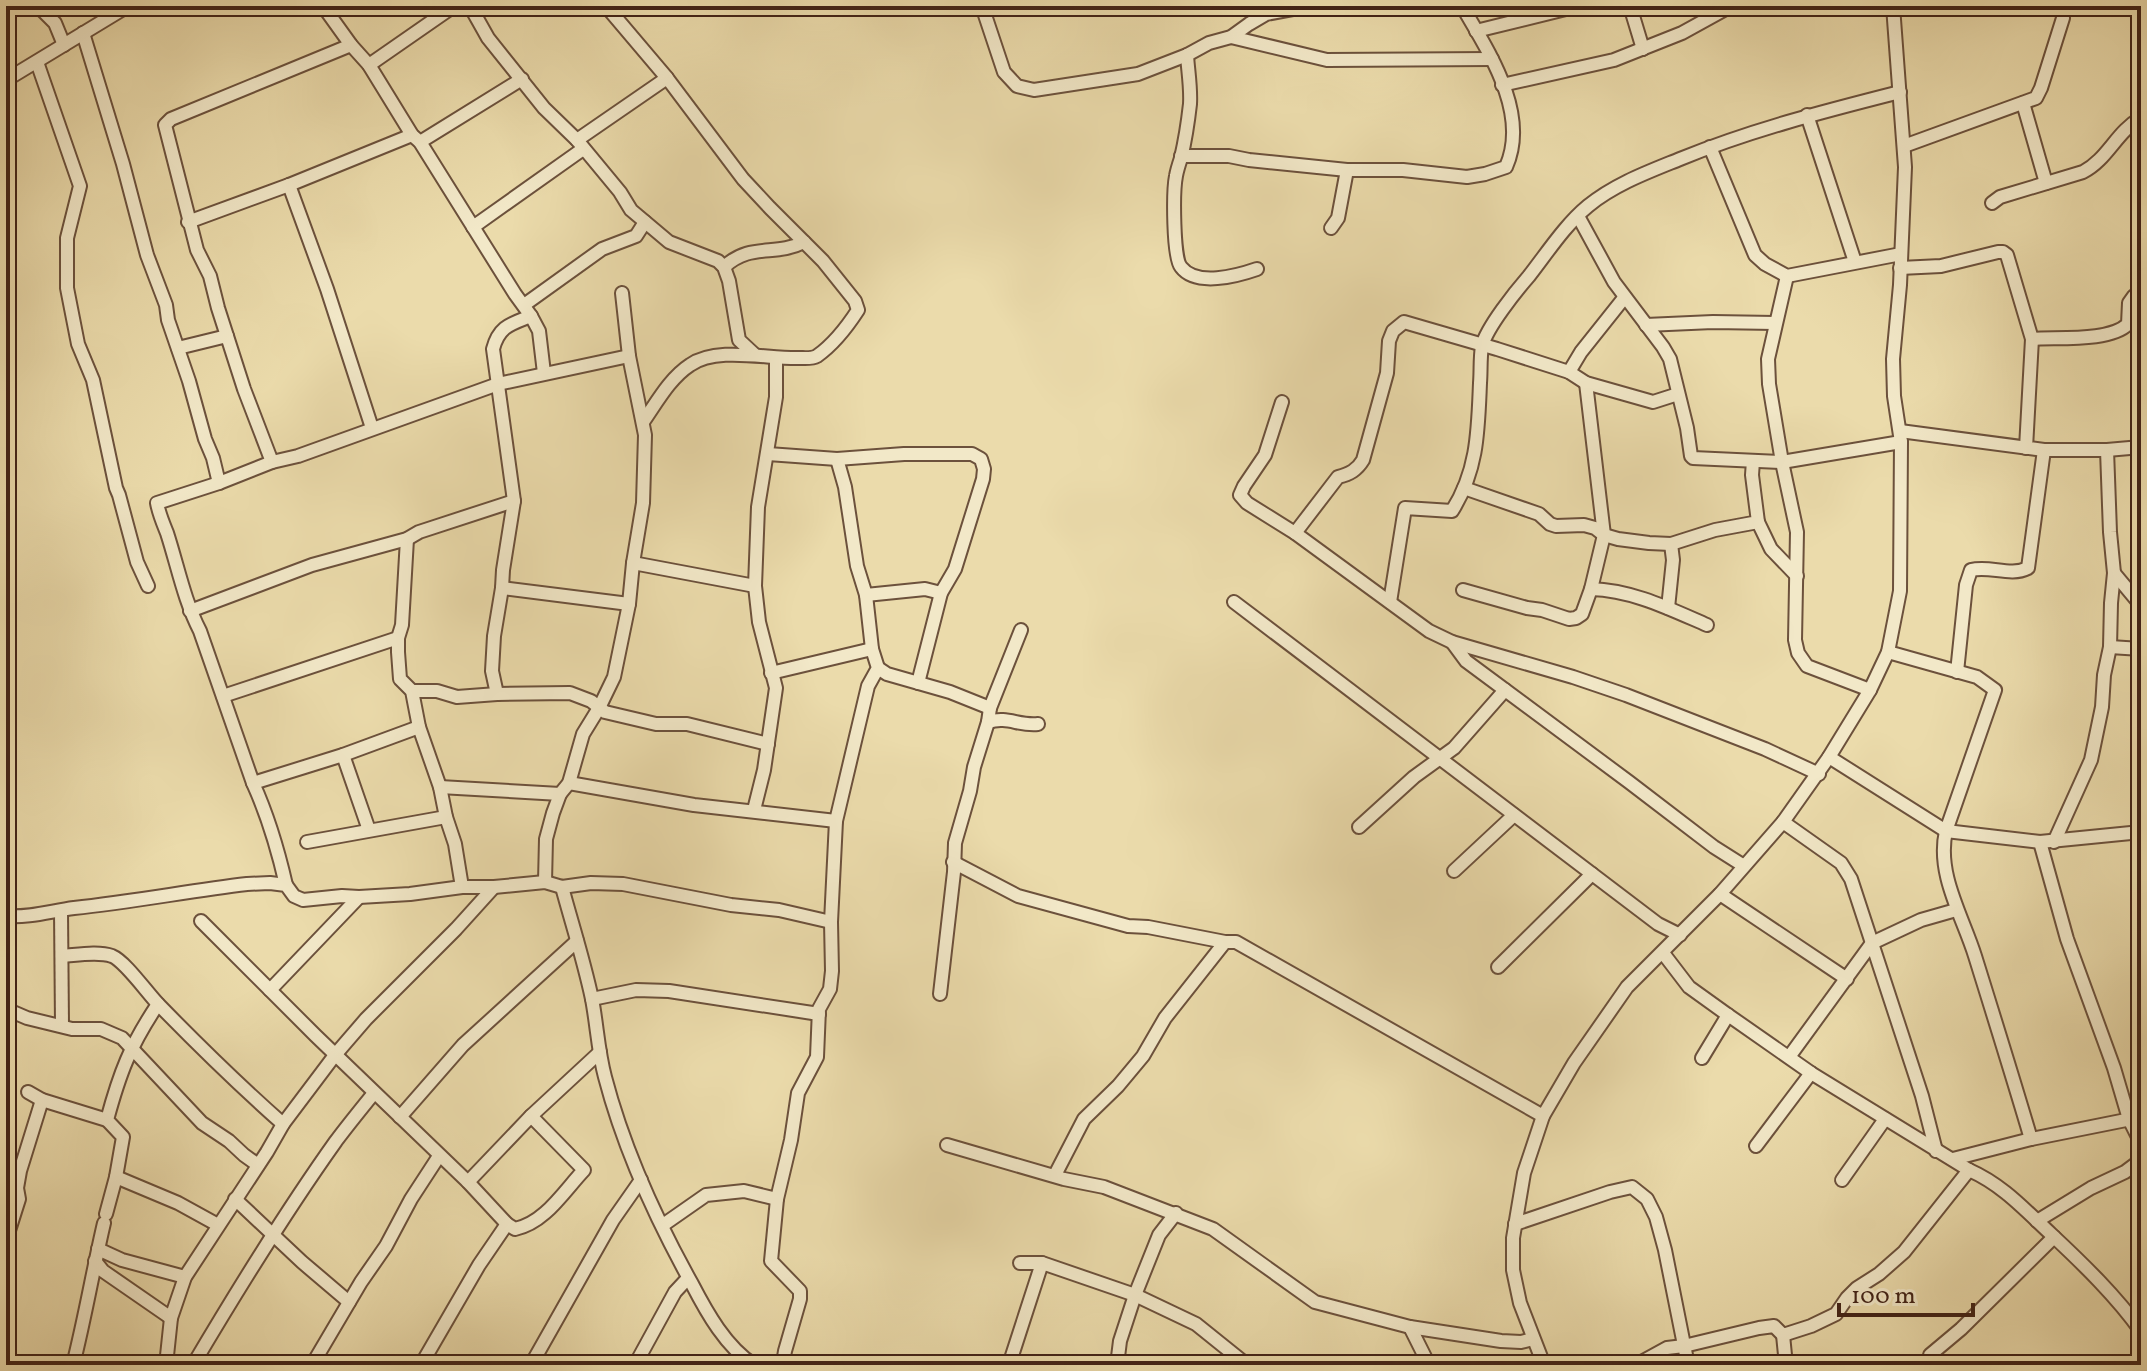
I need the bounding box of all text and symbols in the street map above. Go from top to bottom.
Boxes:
scale bar [1839,1267,1973,1317]
text: 100 m [1851,1280,1916,1314]

